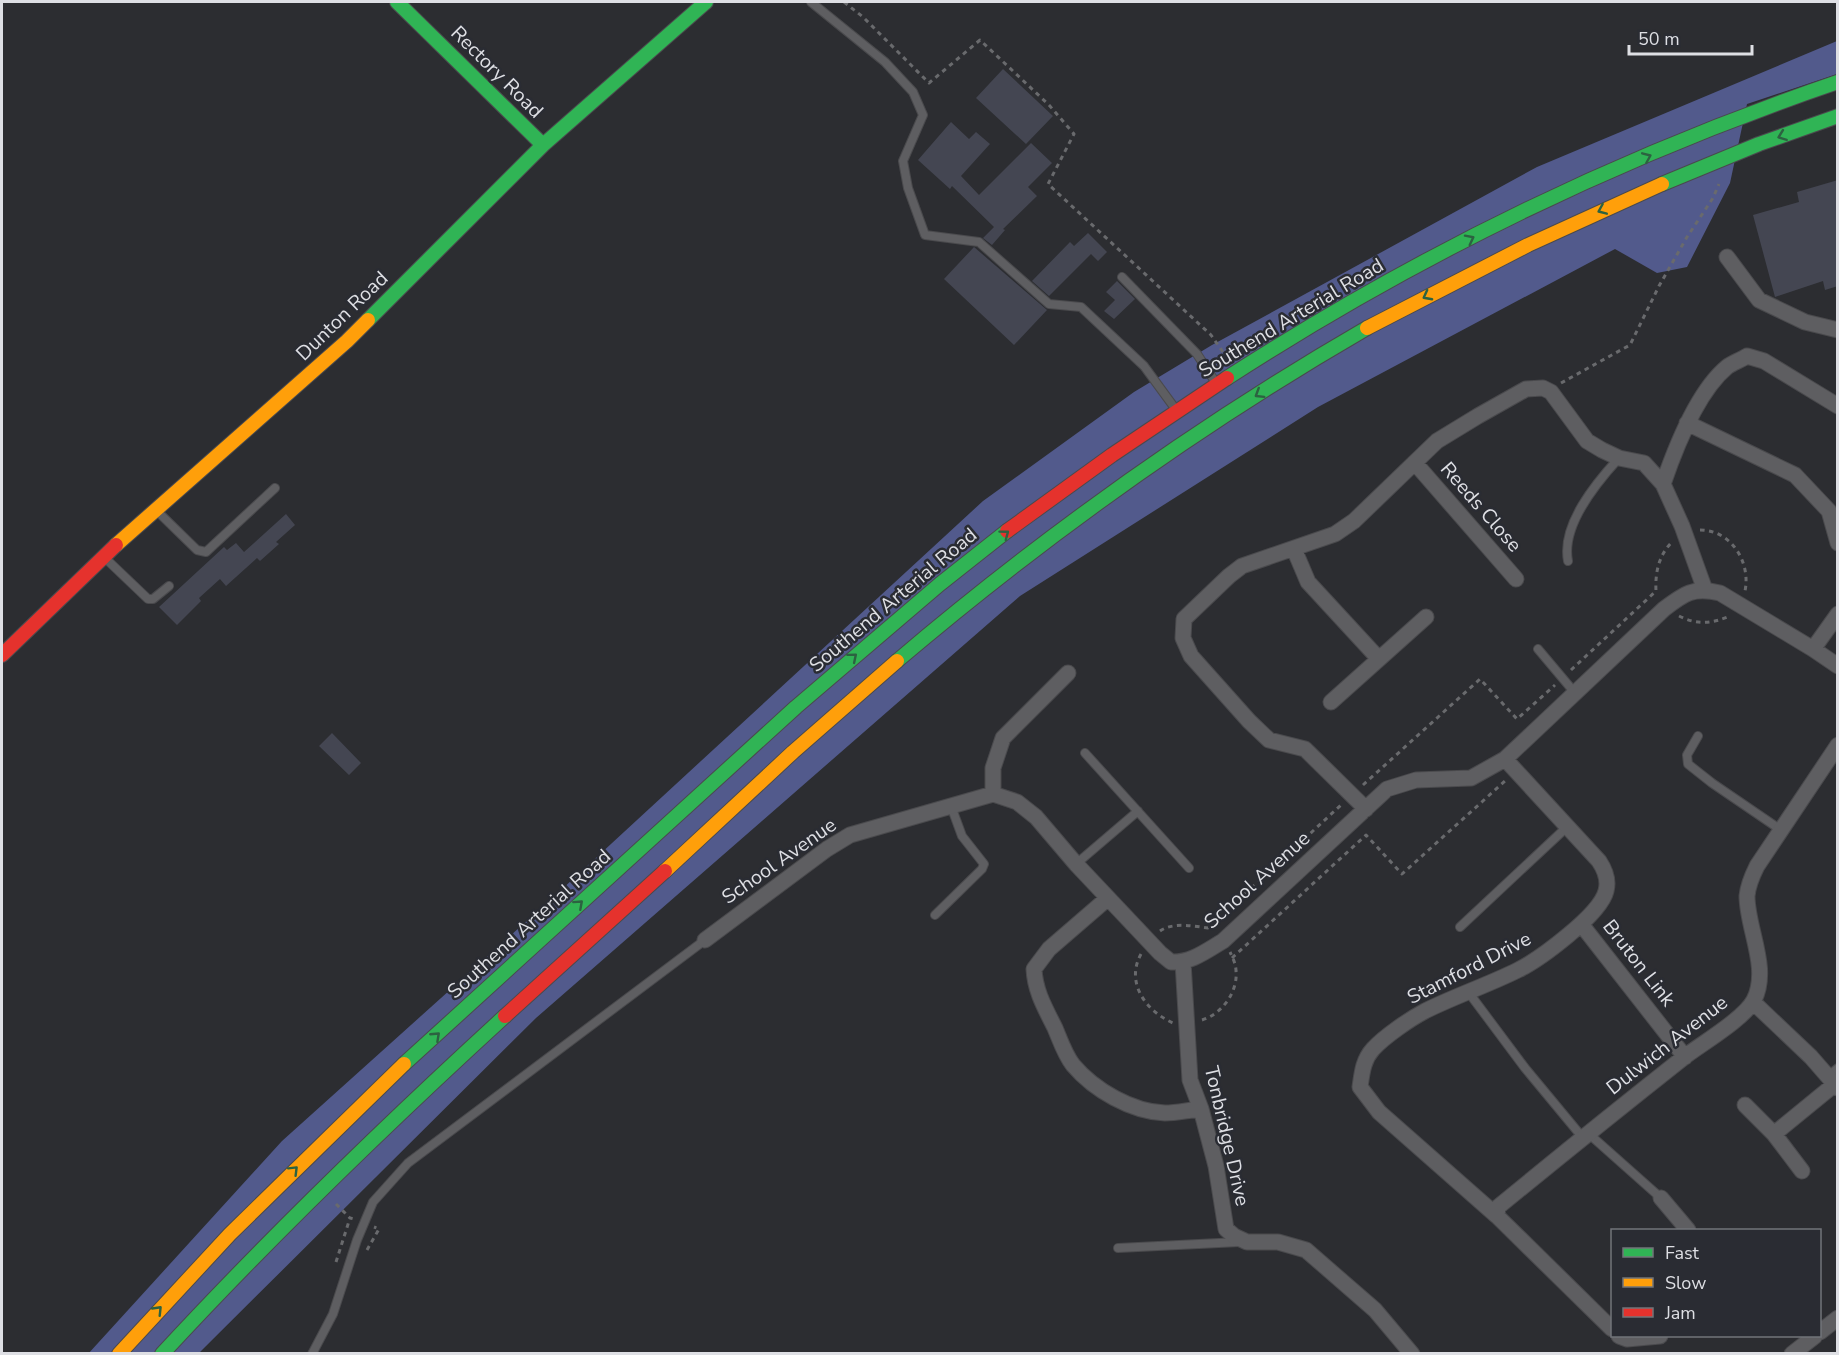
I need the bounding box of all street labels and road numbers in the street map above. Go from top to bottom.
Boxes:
street label: Rectory Road [445,20,549,124]
street label: Southend Arterial Road [1193,252,1389,384]
street label: Dunton Road [290,265,394,367]
street label: Reeds Close [1434,456,1528,558]
street label: Southend Arterial Road [803,522,983,678]
street label: School Avenue [716,811,842,911]
street label: School Avenue [1198,825,1316,935]
street label: Southend Arterial Road [441,843,617,1005]
street label: Bruton Link [1597,914,1682,1013]
street label: Stamford Drive [1402,925,1536,1011]
street label: Dulwich Avenue [1601,989,1733,1101]
street label: Tonbridge Drive [1198,1063,1256,1209]

